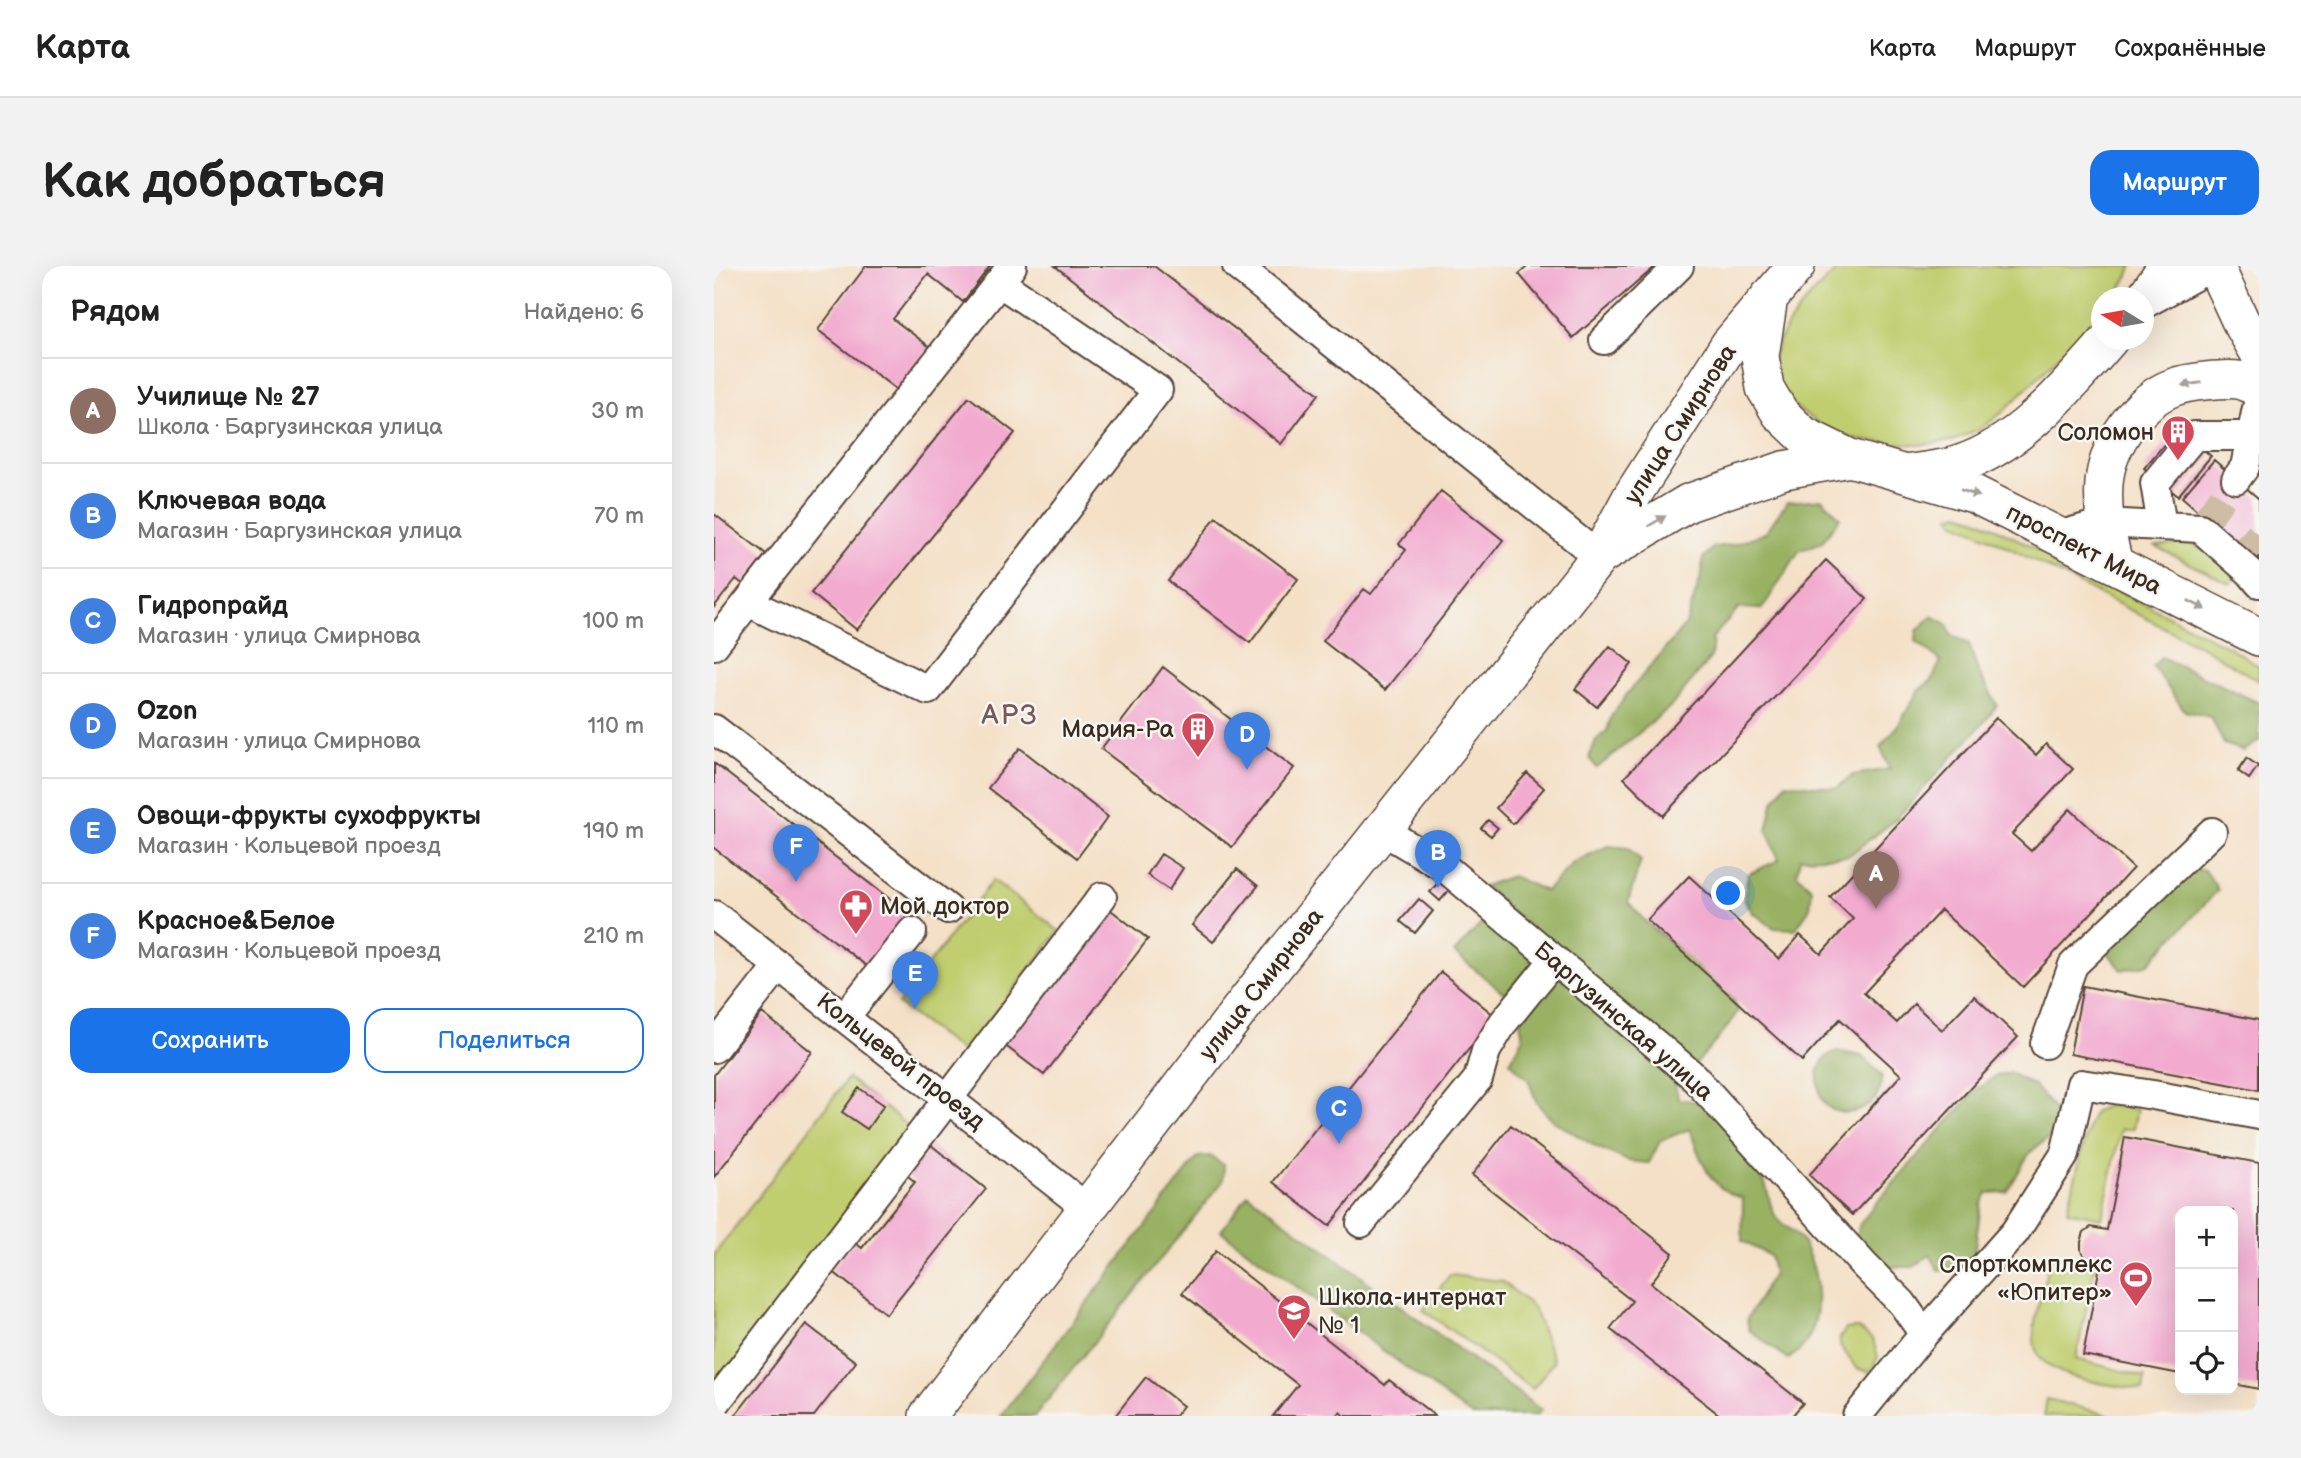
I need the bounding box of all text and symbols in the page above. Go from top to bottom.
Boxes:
text: Карта [35,28,130,68]
text: Карта [1869,34,1936,63]
text: Маршрут [1974,34,2076,63]
text: Сохранённые [2114,34,2266,63]
button: Маршрут [2090,150,2259,215]
text: Как добраться [42,153,386,212]
north arrow [2091,287,2154,350]
text: Рядом [70,294,160,330]
text: Найдено: 6 [523,298,644,326]
street label: улица Смирнова [1618,339,1743,510]
one-way arrow [2181,379,2203,390]
text: Училище № 27 [137,382,320,413]
text: A [86,397,100,425]
text: 30 m [591,397,644,425]
text: Школа · Баргузинская улица [137,413,443,441]
building icon: Соломон [2159,413,2197,462]
place label: Соломон [2057,418,2154,447]
text: Ключевая вода [137,486,326,517]
one-way arrow [1959,488,1980,499]
street label: проспект Мира [2001,498,2166,601]
text: B [85,502,101,530]
text: 70 m [594,502,644,530]
one-way arrow [1648,515,1667,528]
text: Магазин · Баргузинская улица [137,517,462,545]
text: Гидропрайд [137,591,288,622]
one-way arrow [2187,599,2207,610]
text: C [85,607,101,635]
text: 100 m [583,607,644,635]
text: Магазин · улица Смирнова [137,622,421,650]
text: Ozon [137,696,198,727]
district label: АРЗ [980,699,1039,732]
building icon: Мария-Ра [1179,710,1217,759]
text: D [85,712,101,740]
text: 110 m [587,712,644,740]
pin: D [1224,712,1270,770]
place label: Мария-Ра [1061,715,1174,744]
text: Магазин · улица Смирнова [137,727,421,755]
text: Овощи-фрукты сухофрукты [137,801,481,832]
text: E [86,817,100,845]
text: 190 m [583,817,644,845]
pin: F [773,824,819,882]
pin: B [1415,830,1461,888]
text: Магазин · Кольцевой проезд [137,832,441,860]
pin: A [1853,851,1899,909]
your location [1711,876,1745,910]
pharmacy icon: Мой доктор [837,887,875,936]
place label: Мой доктор [880,892,1010,921]
street label: улица Смирнова [1193,903,1330,1066]
text: Красное&Белое [137,906,335,937]
text: F [86,922,100,950]
text: 210 m [583,922,644,950]
street label: Баргузинская улица [1528,936,1719,1107]
text: Магазин · Кольцевой проезд [137,937,441,965]
pin: E [892,951,938,1009]
street label: Кольцевой проезд [811,987,991,1136]
button: Сохранить [70,1008,350,1073]
button: Поделиться [364,1008,644,1073]
pin: C [1316,1086,1362,1144]
map controls [2175,1206,2238,1395]
button: + [2175,1206,2238,1269]
place label: Спорткомплекс «Юпитер» [1939,1250,2112,1307]
sports icon: Спорткомплекс «Юпитер» [2117,1259,2155,1308]
button: − [2175,1269,2238,1332]
place label: Школа-интернат № 1 [1318,1283,1506,1340]
school or university icon: Школа-интернат № 1 [1275,1292,1313,1341]
button: locate [2175,1332,2238,1395]

